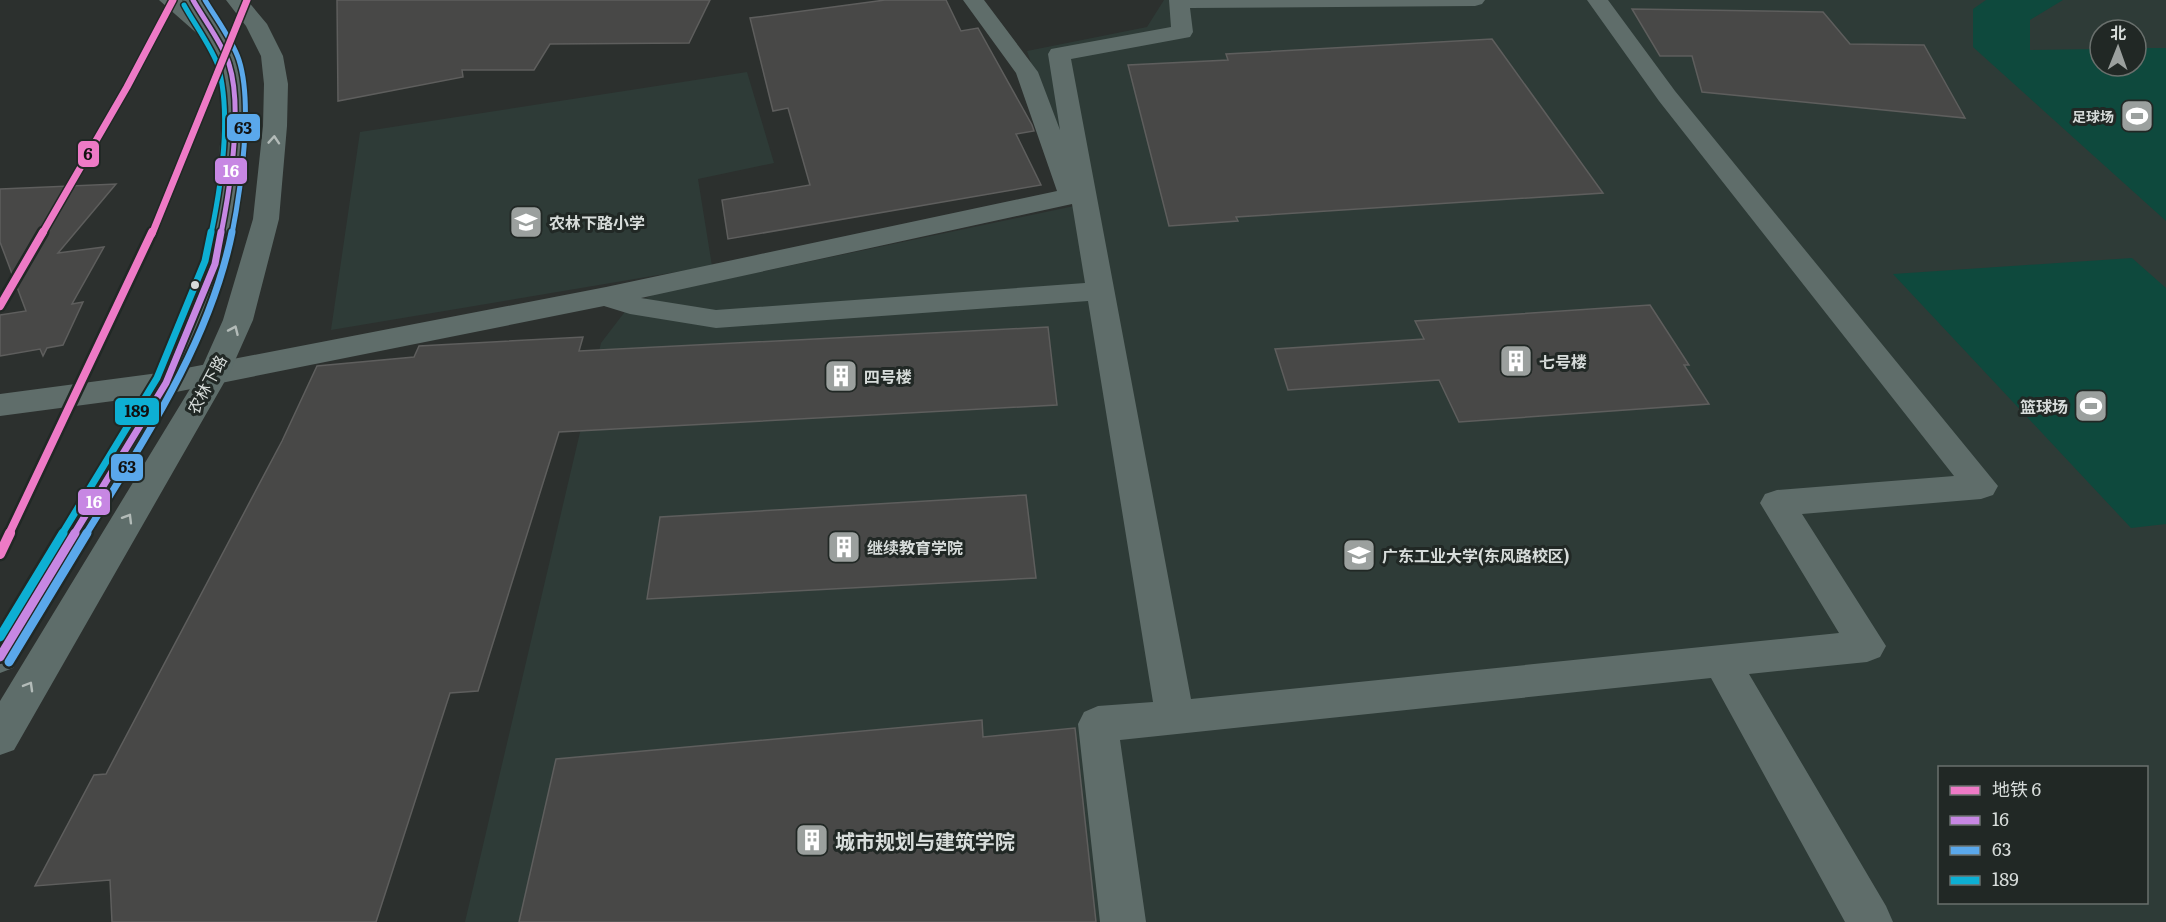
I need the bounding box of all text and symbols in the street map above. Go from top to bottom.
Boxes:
north arrow [2088,18,2148,78]
text: 北 [2110,20,2126,44]
sports icon: 足球场 [2119,98,2155,134]
place label: 足球场 [2072,106,2114,126]
line badge: 63 [226,113,261,142]
text: 63 [234,115,252,139]
one-way arrow [267,135,280,144]
line badge: 6 [77,140,100,168]
text: 6 [83,141,93,165]
line badge: 16 [214,157,248,185]
text: 16 [223,158,239,182]
school or university icon: 农林下路小学 [508,204,544,240]
place label: 农林下路小学 [549,210,645,234]
unlabelled marker [189,279,201,291]
one-way arrow [226,325,238,336]
building icon: 七号楼 [1498,343,1534,379]
place label: 七号楼 [1539,349,1587,373]
street label: 农林下路 [180,350,232,418]
building icon: 四号楼 [823,358,859,394]
place label: 四号楼 [864,364,912,388]
sports icon: 篮球场 [2073,388,2109,424]
place label: 篮球场 [2020,394,2068,418]
line badge: 189 [114,397,160,426]
text: 189 [124,398,150,422]
line badge: 63 [110,453,144,482]
text: 63 [118,454,136,478]
line badge: 16 [77,488,111,516]
text: 16 [86,489,102,513]
one-way arrow [121,514,133,524]
building icon: 继续教育学院 [826,529,862,565]
place label: 继续教育学院 [867,535,963,559]
school or university icon: 广东工业大学(东风路校区) [1341,537,1377,573]
place label: 广东工业大学(东风路校区) [1382,543,1569,567]
one-way arrow [22,682,34,692]
legend [1938,766,2148,904]
text: 地铁 6 [1992,775,2042,802]
text: 16 [1992,805,2009,832]
building icon: 城市规划与建筑学院 [794,822,830,858]
place label: 城市规划与建筑学院 [835,825,1015,855]
text: 63 [1992,835,2011,862]
text: 189 [1992,865,2019,892]

